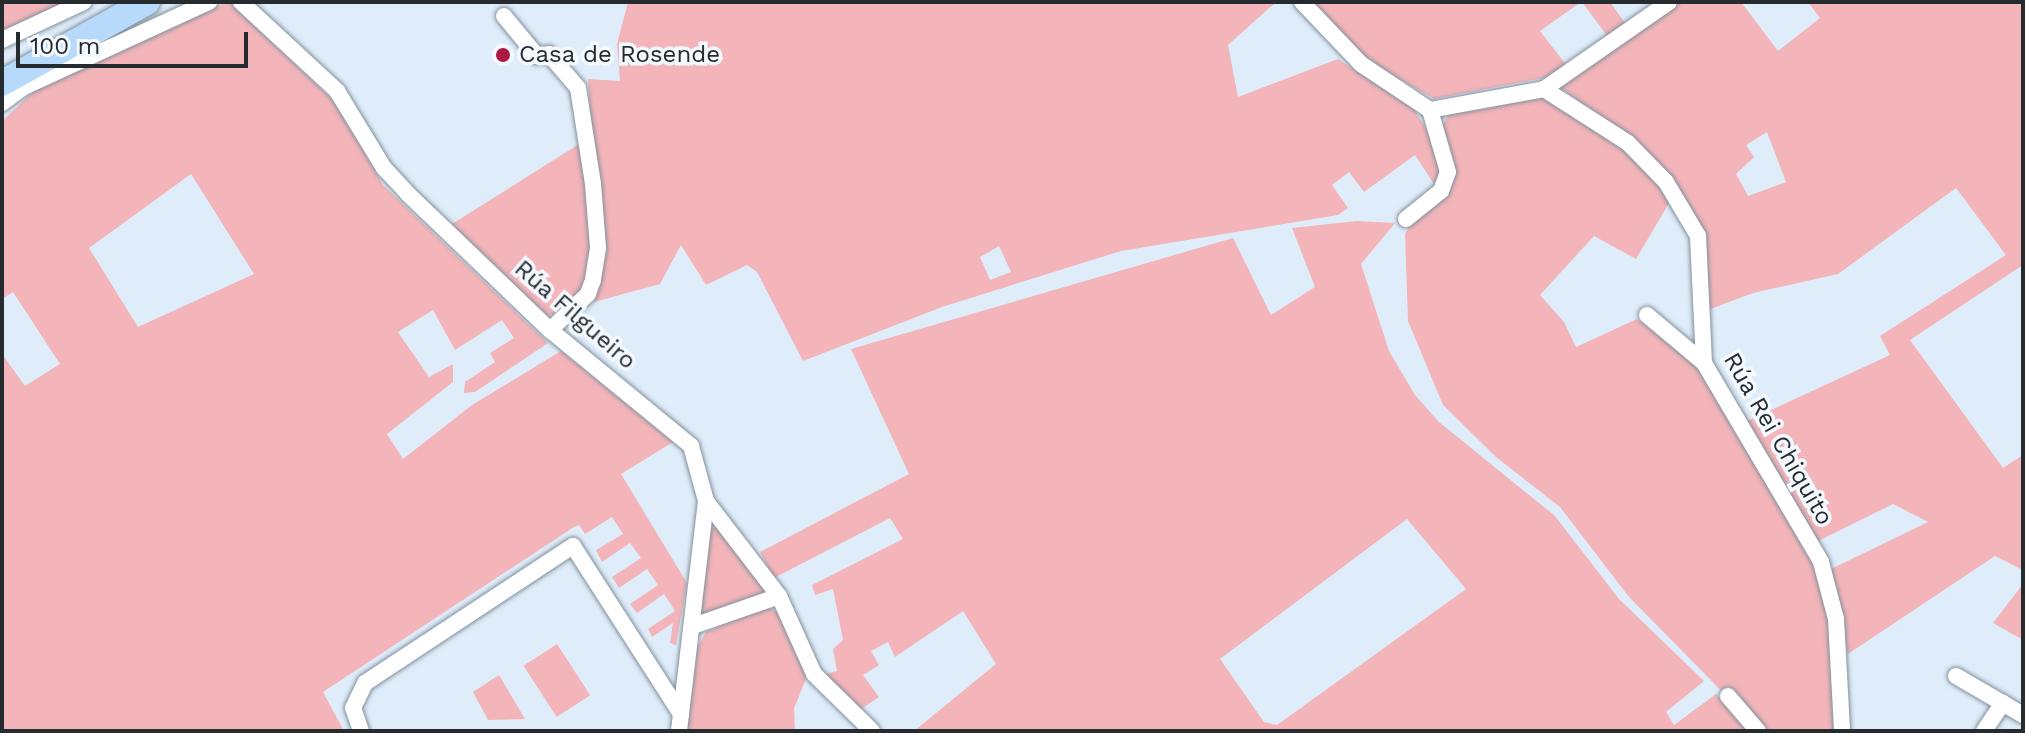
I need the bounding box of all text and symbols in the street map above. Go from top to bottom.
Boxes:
scale bar [20,16,252,66]
text: 100 m [30,32,100,60]
place label: Casa de Rosende [519,41,721,69]
marker: Casa de Rosende [494,46,512,64]
street label: Rúa Filgueiro [508,254,642,376]
street label: Rúa Rei Chiquito [1717,348,1839,530]

